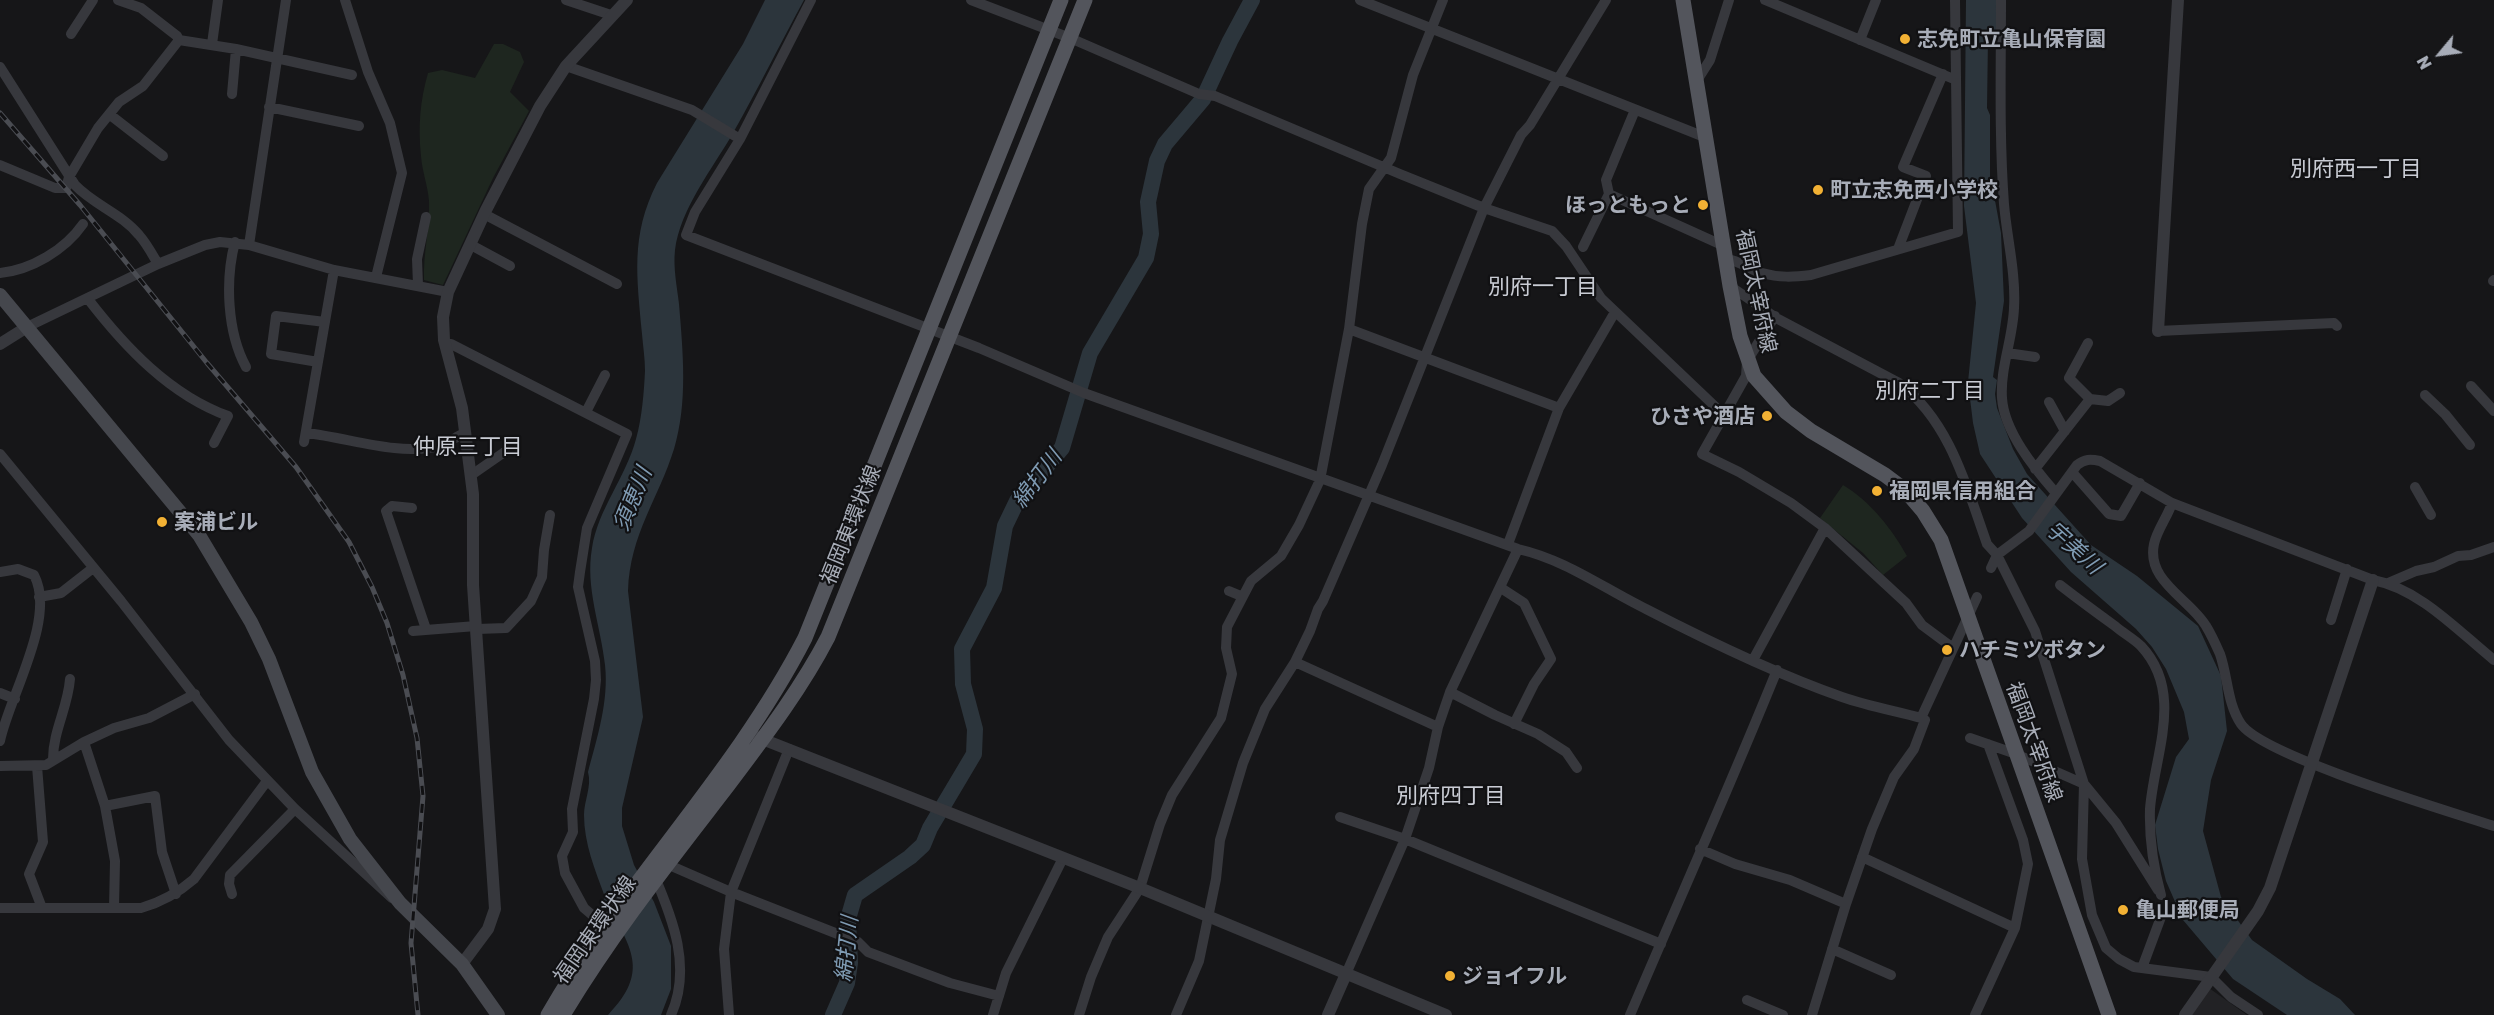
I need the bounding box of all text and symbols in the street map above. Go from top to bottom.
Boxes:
north arrow [2410,24,2470,84]
place label: 志免町立亀山保育園 [1917,26,2106,52]
marker: 志免町立亀山保育園 [1898,32,1912,46]
text: N [2413,53,2436,73]
district label: 別府西一丁目 [2290,156,2422,182]
place label: 町立志免西小学校 [1830,177,1998,203]
marker: 町立志免西小学校 [1811,183,1825,197]
place label: ほっともっと [1565,192,1691,218]
marker: ほっともっと [1696,198,1710,212]
street label: 福岡太宰府線 [1731,227,1781,355]
district label: 別府一丁目 [1488,274,1598,300]
district label: 別府二丁目 [1875,378,1985,404]
place label: ひさや酒店 [1650,403,1755,429]
marker: ひさや酒店 [1760,409,1774,423]
district label: 仲原三丁目 [413,434,523,460]
water label: 綿打川 [1007,445,1067,513]
street label: 福岡東環状線 [816,462,886,588]
water label: 須恵川 [608,463,658,535]
place label: 福岡県信用組合 [1889,478,2036,504]
marker: 福岡県信用組合 [1870,484,1884,498]
place label: 案浦ビル [174,509,258,535]
marker: 案浦ビル [155,515,169,529]
water label: 宇美川 [2041,516,2107,580]
place label: ハチミツボタン [1959,637,2106,663]
marker: ハチミツボタン [1940,643,1954,657]
street label: 福岡太宰府線 [2001,678,2067,806]
district label: 別府四丁目 [1396,783,1506,809]
street label: 福岡東環状線 [549,871,641,989]
place label: 亀山郵便局 [2135,897,2240,923]
marker: 亀山郵便局 [2116,903,2130,917]
water label: 綿打川 [830,915,864,983]
place label: ジョイフル [1462,963,1567,989]
marker: ジョイフル [1443,969,1457,983]

